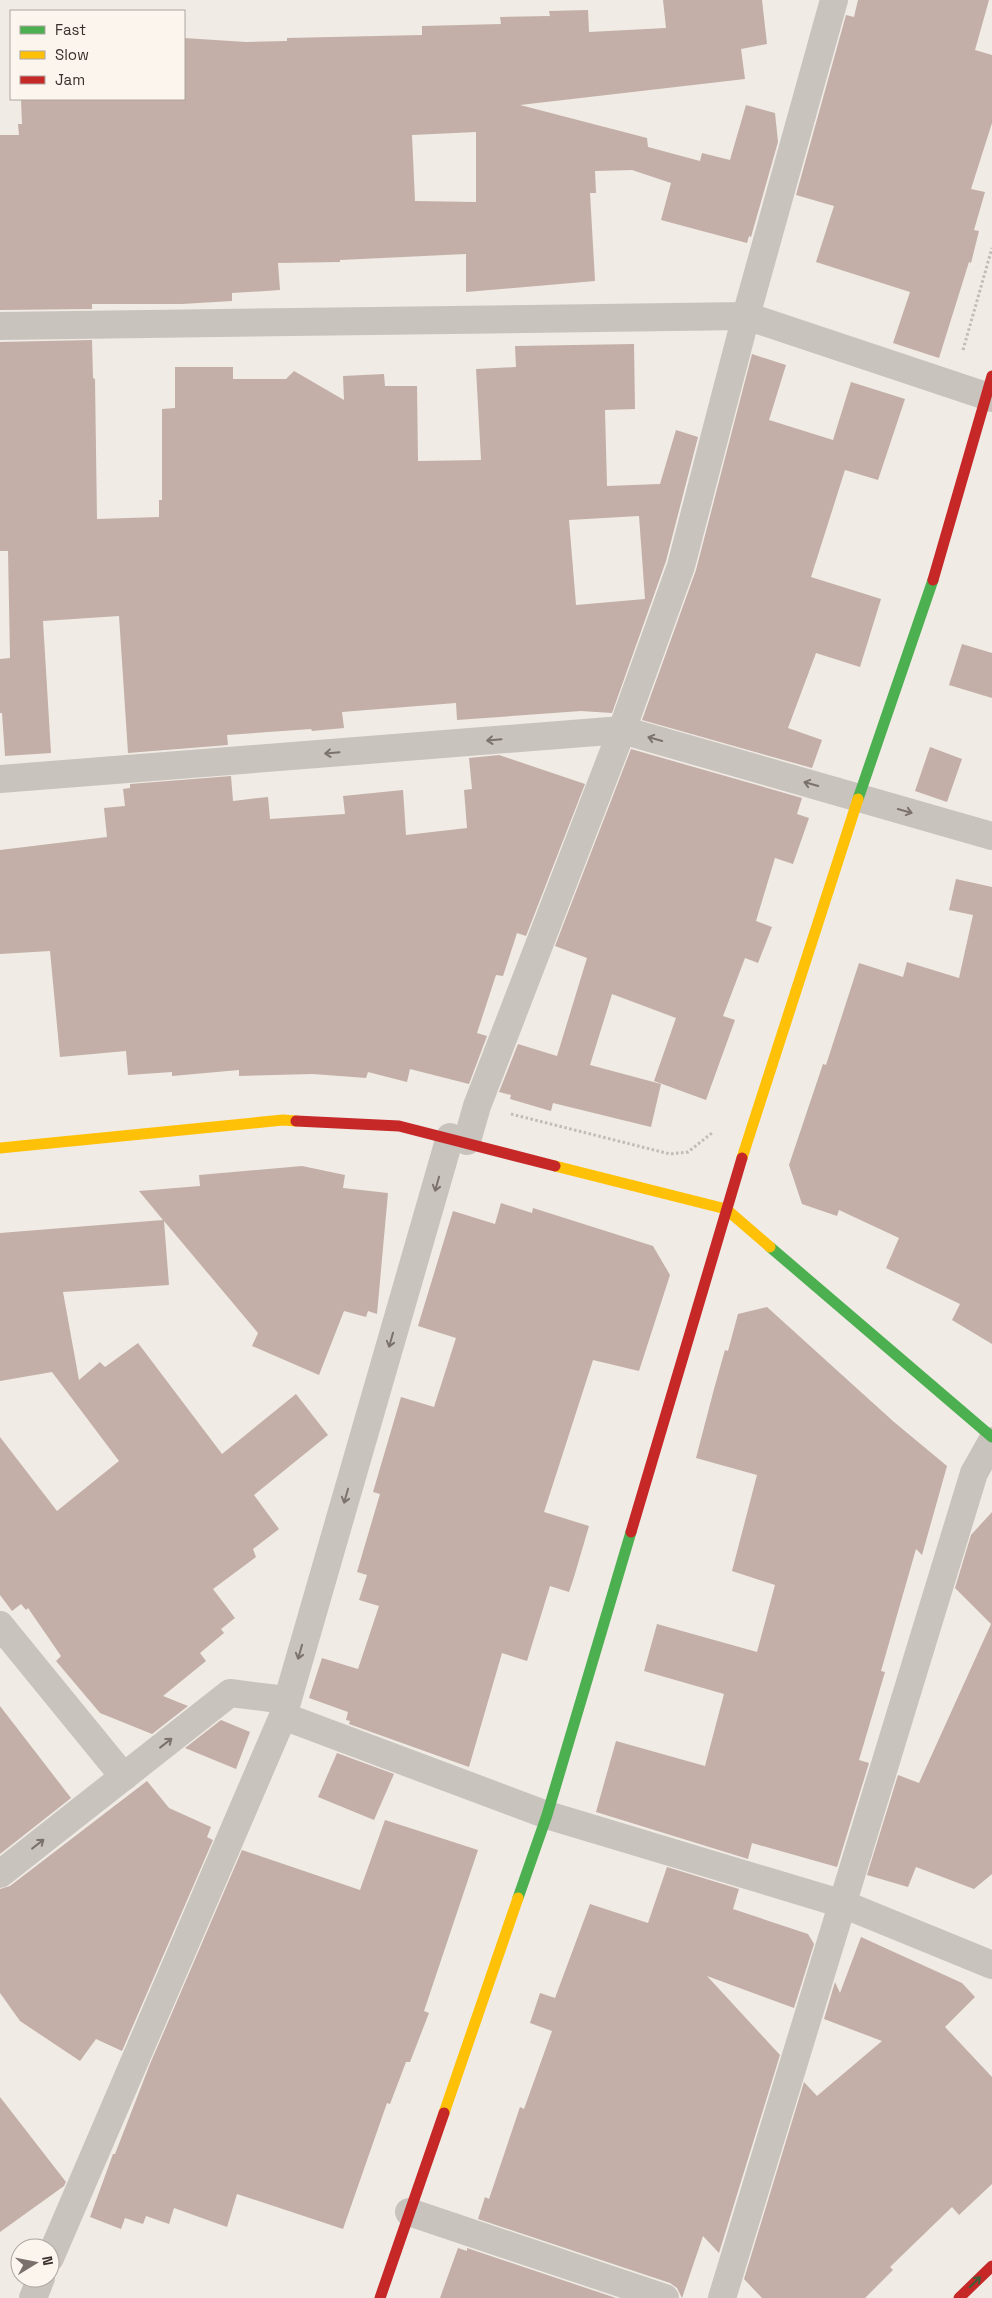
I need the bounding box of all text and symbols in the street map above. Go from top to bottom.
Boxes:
legend [10,10,185,100]
text: Fast [55,20,86,39]
text: Slow [55,45,89,64]
text: Jam [55,70,85,89]
one-way arrow [647,734,663,744]
one-way arrow [487,735,503,745]
one-way arrow [325,748,341,758]
one-way arrow [804,778,820,788]
one-way arrow [896,807,912,817]
one-way arrow [431,1176,441,1192]
one-way arrow [386,1332,396,1348]
one-way arrow [340,1488,350,1504]
one-way arrow [295,1644,305,1660]
one-way arrow [160,1738,173,1749]
one-way arrow [32,1838,45,1849]
north arrow [10,2238,60,2288]
text: N [38,2255,57,2267]
one-way arrow [969,2276,982,2288]

